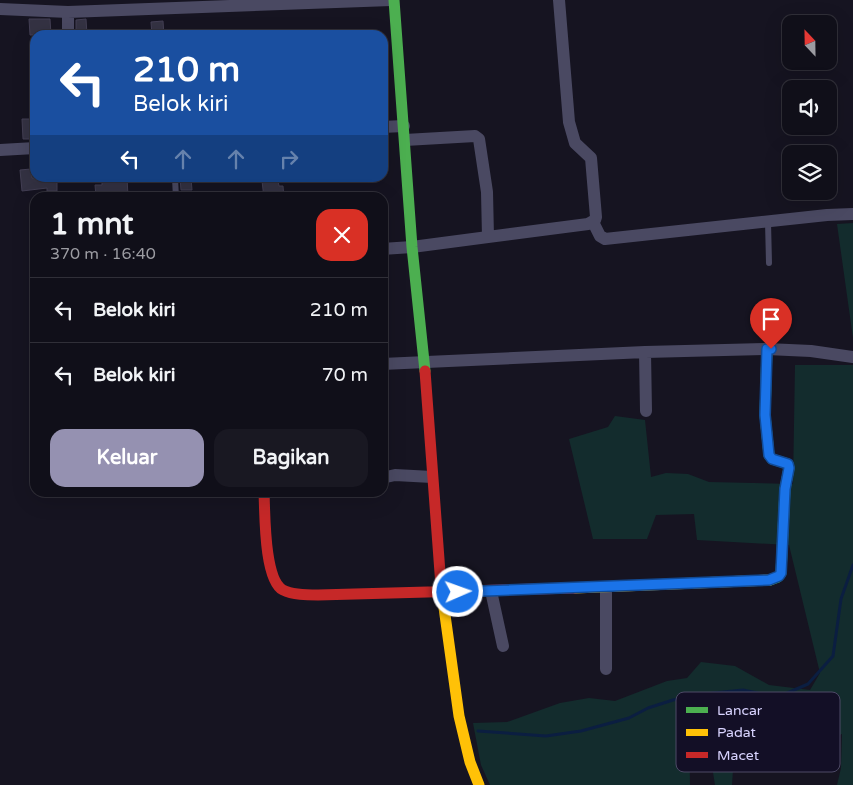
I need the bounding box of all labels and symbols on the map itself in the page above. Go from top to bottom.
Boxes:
north arrow [782,15,838,70]
pin [750,298,792,349]
position arrow [431,565,483,617]
legend [676,692,840,772]
text: Lancar [717,702,763,719]
text: Padat [717,724,756,741]
text: Macet [717,747,760,764]

